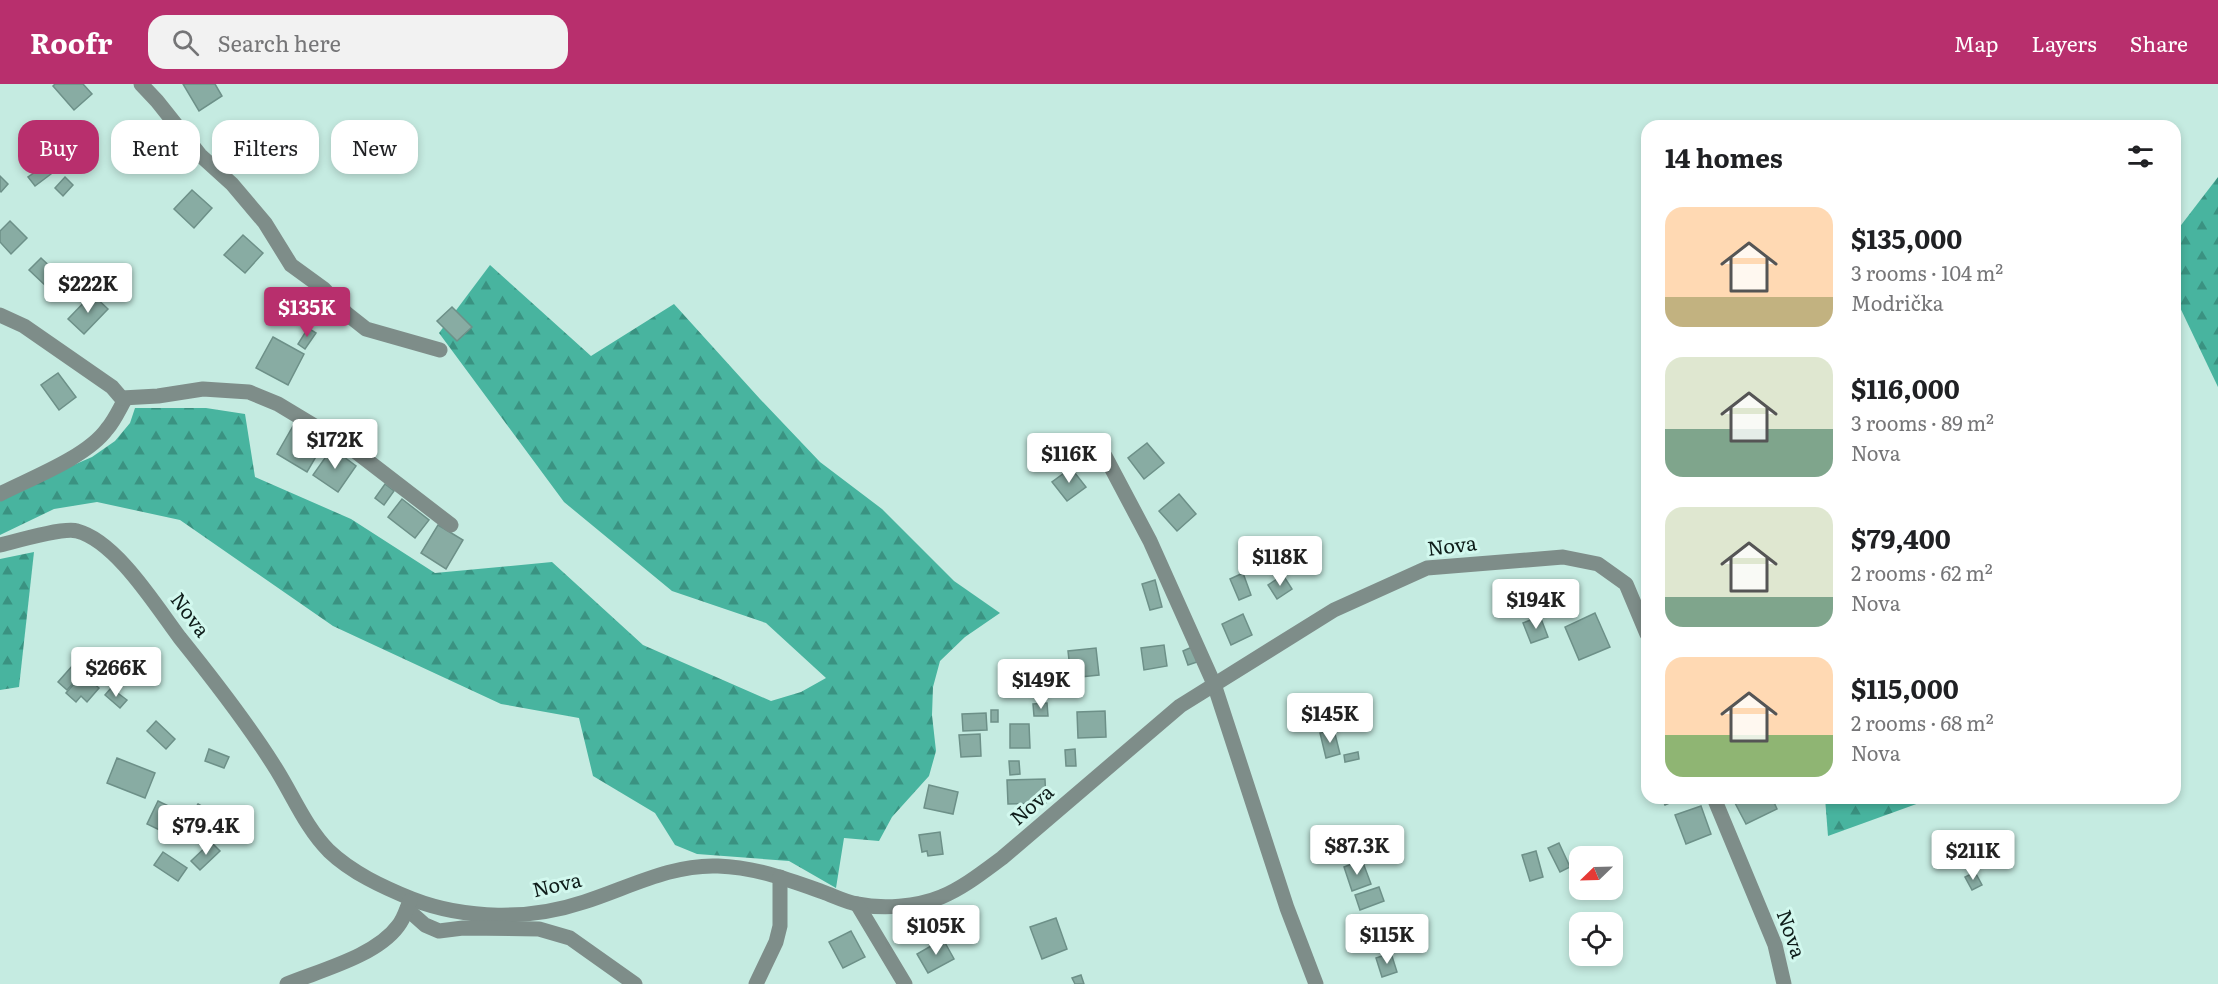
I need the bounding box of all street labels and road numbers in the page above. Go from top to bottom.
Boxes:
street label: Nova [1425,526,1478,562]
street label: Nova [165,585,219,643]
street label: Nova [1002,776,1059,831]
street label: Nova [529,863,584,903]
street label: Nova [1771,905,1815,962]

